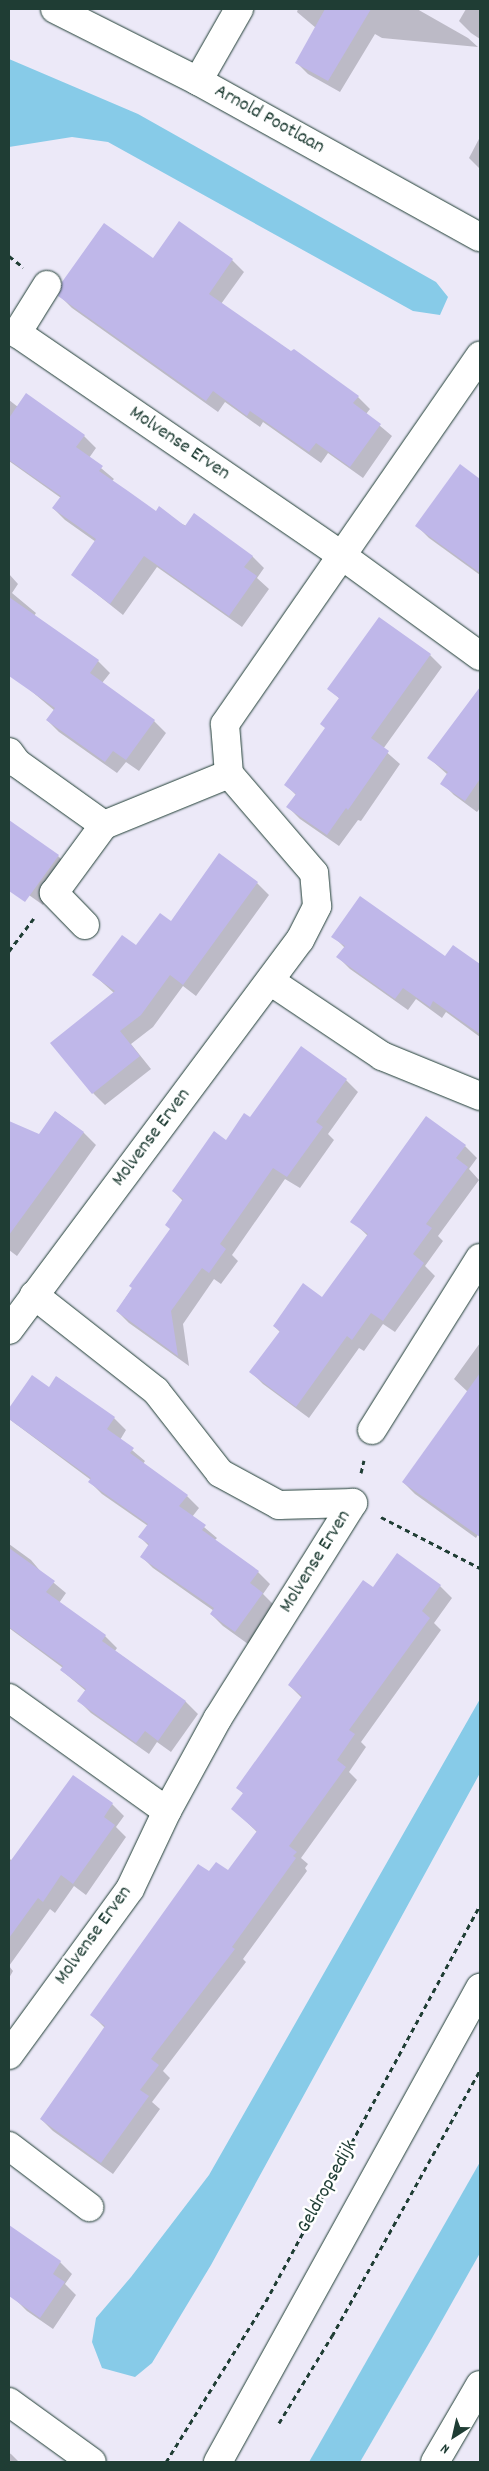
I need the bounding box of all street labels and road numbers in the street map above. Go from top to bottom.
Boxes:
street label: Arnold Pootlaan [210,80,328,160]
street label: Molvense Erven [124,401,234,487]
street label: Molvense Erven [107,1084,197,1192]
street label: Molvense Erven [275,1506,357,1618]
street label: Molvense Erven [50,1882,138,1990]
street label: Geldropsedijk [293,2136,363,2238]

